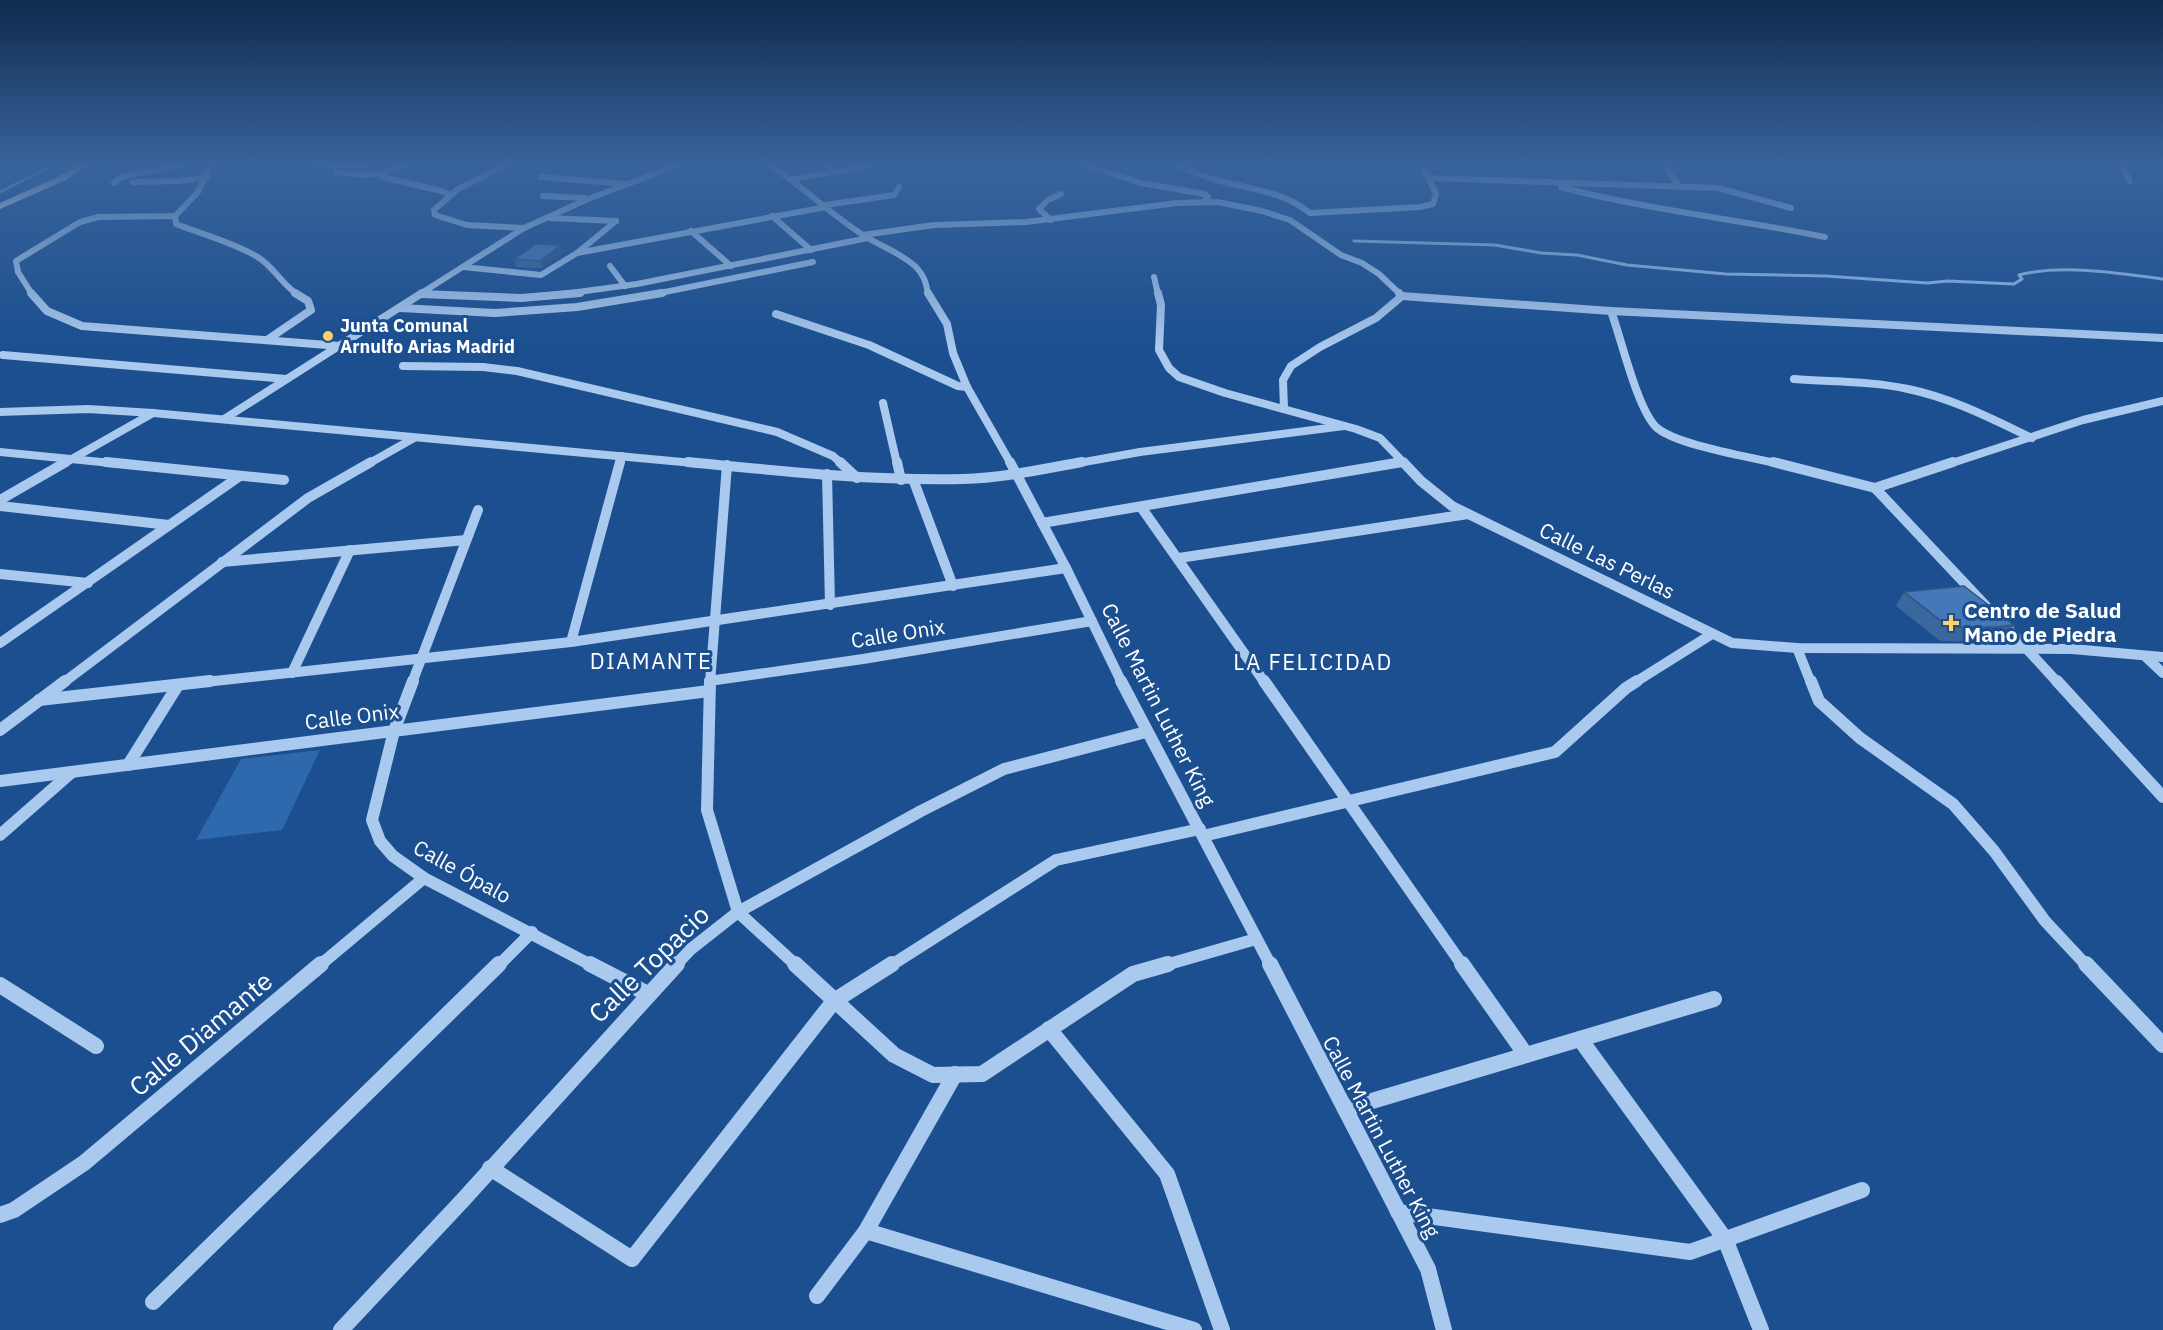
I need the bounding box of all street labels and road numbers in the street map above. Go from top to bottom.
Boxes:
street label: Calle Las Perlas [1535,515,1680,605]
street label: Calle Martin Luther King [1095,598,1222,811]
street label: Calle Onix [849,612,947,654]
street label: Calle Onix [303,696,401,736]
street label: Calle Ópalo [409,833,516,910]
street label: Calle Topacio [581,897,716,1029]
street label: Calle Diamante [122,963,279,1103]
street label: Calle Martin Luther King [1317,1031,1447,1242]

